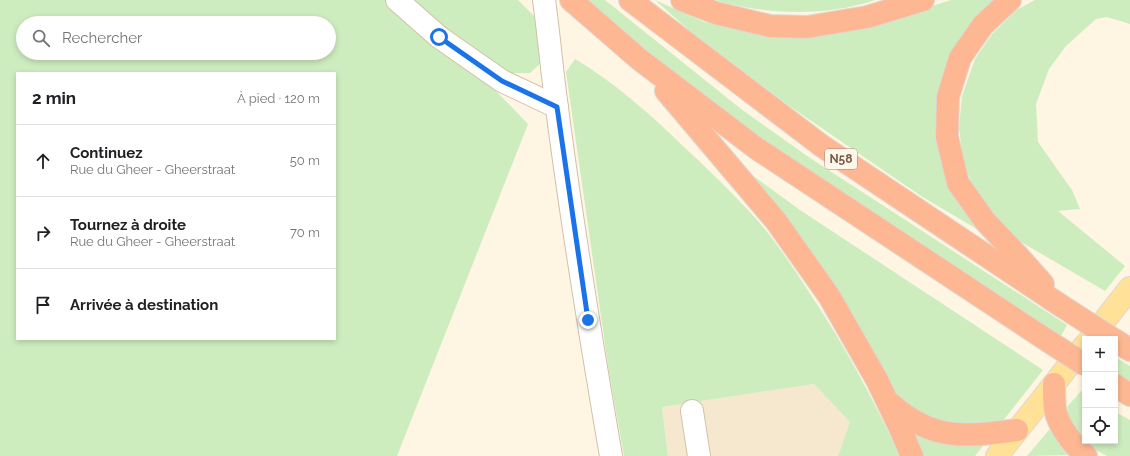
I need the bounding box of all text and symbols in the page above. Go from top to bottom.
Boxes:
search box [16,16,336,60]
icon: search [30,27,52,49]
route start [430,28,448,46]
text: Rechercher [62,29,142,47]
text: 2 min [32,88,76,108]
text: À pied · 120 m [237,91,320,106]
text: Continuez [70,144,143,162]
road number: N58 [825,149,857,169]
icon: ahead [32,150,54,172]
text: 50 m [290,153,320,168]
text: Rue du Gheer - Gheerstraat [70,162,235,177]
text: Tournez à droite [70,216,186,234]
icon: right [32,222,54,244]
text: 70 m [290,225,320,240]
text: Rue du Gheer - Gheerstraat [70,234,235,249]
icon: arrive [32,294,54,316]
text: Arrivée à destination [70,296,218,314]
route end [579,311,597,329]
map controls [1082,336,1118,444]
button: + [1082,336,1118,372]
button: − [1082,372,1118,408]
button: locate [1082,408,1118,444]

